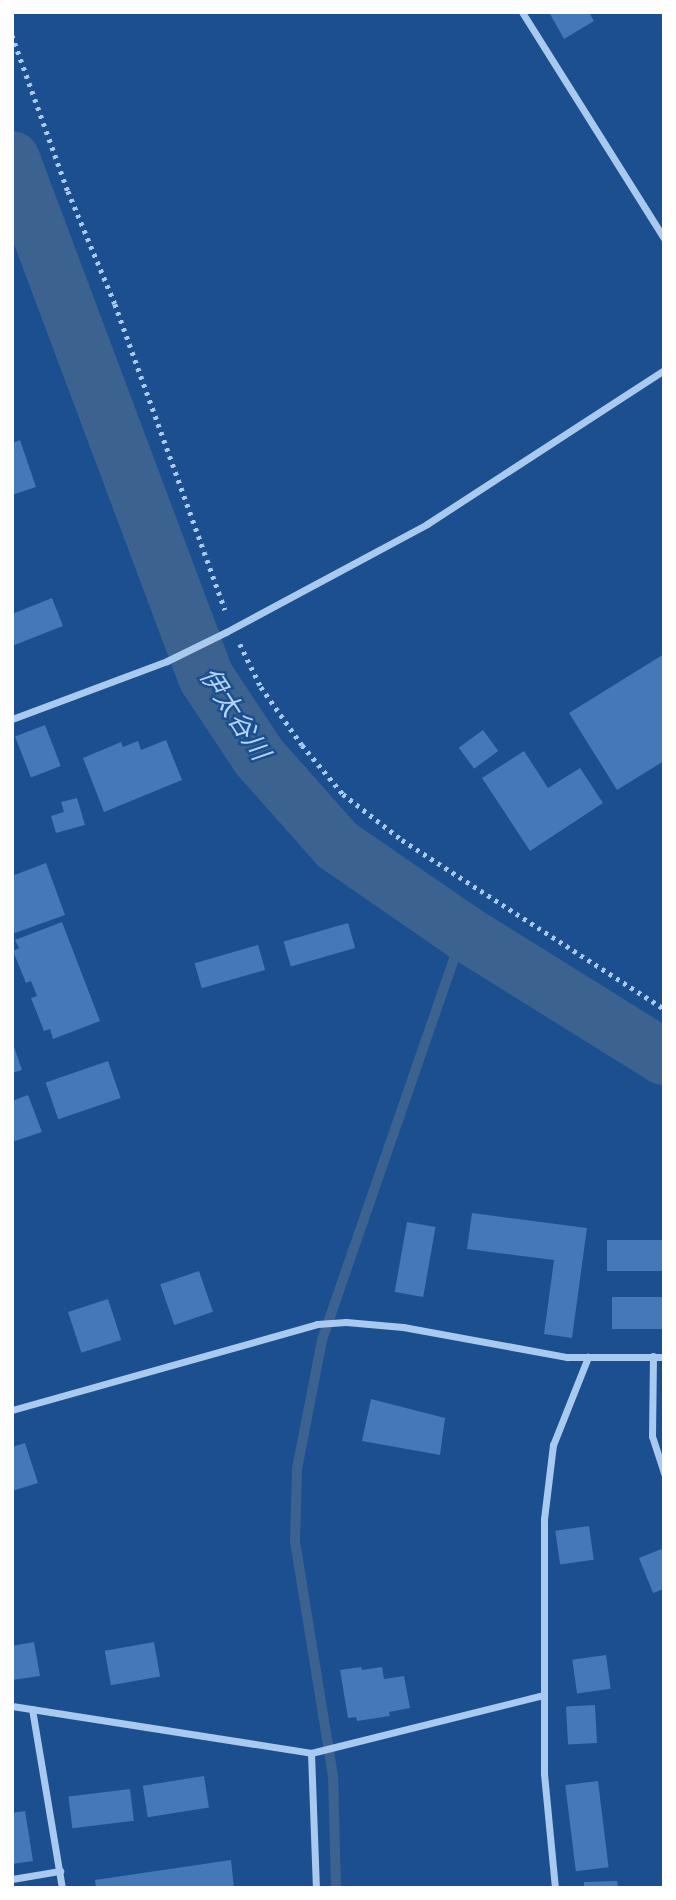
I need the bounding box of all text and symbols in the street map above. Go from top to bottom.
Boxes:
water label: 伊太谷川 [193,662,275,766]

